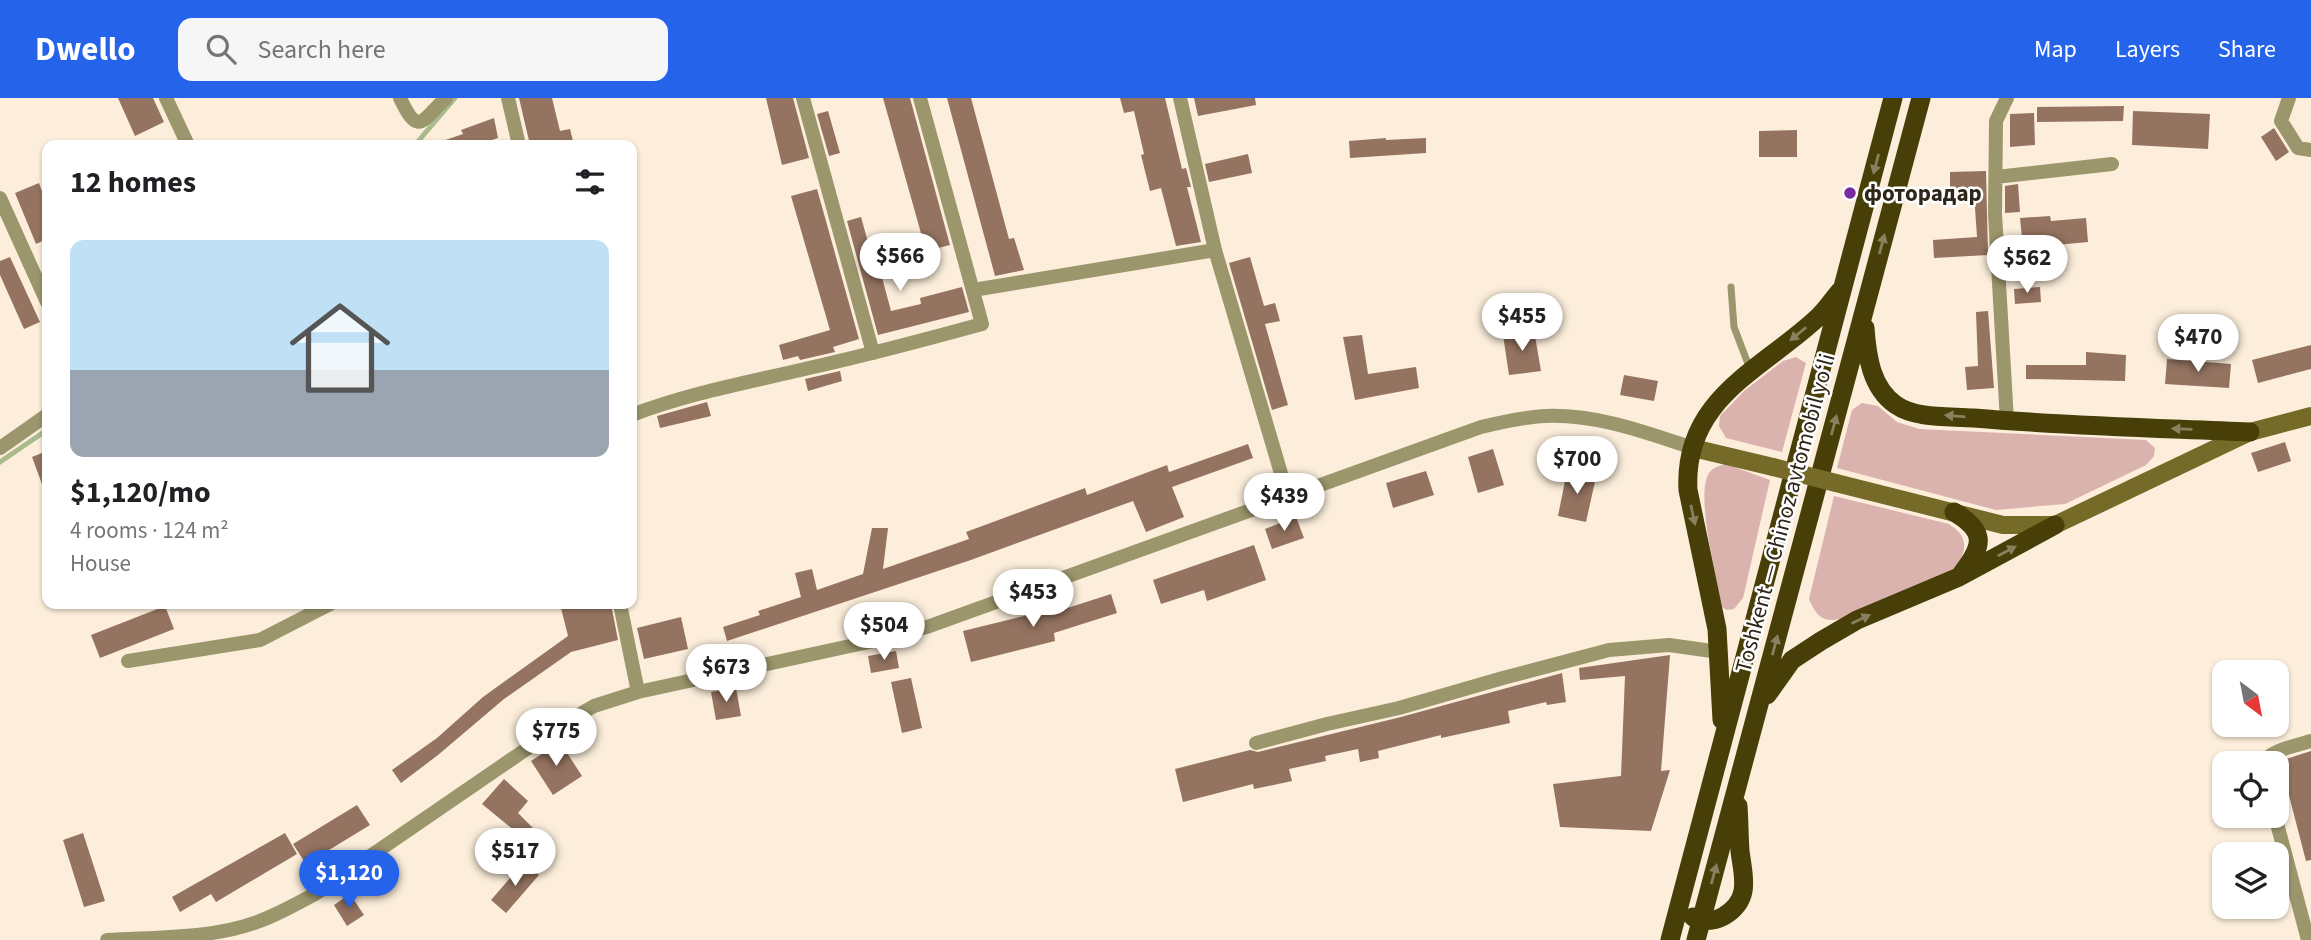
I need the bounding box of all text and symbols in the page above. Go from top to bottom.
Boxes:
search box [178,18,668,81]
text: Dwello [35,26,136,73]
icon: search [202,30,240,68]
text: Search here [258,31,386,68]
text: Map [2034,32,2077,67]
text: Layers [2115,32,2180,67]
text: Share [2218,32,2276,67]
one-way arrow [1871,154,1881,175]
text: 12 homes [70,161,196,204]
icon: filters [571,163,609,201]
place label: фоторадар [1864,177,1982,210]
marker: фоторадар [1842,185,1858,201]
one-way arrow [1877,233,1888,255]
pin: $566 [859,234,941,293]
pin: $562 [1986,236,2068,295]
text: $566 [876,239,924,272]
text: $562 [2003,241,2051,274]
icon: home [277,285,403,411]
pin: $455 [1481,294,1563,353]
text: $455 [1498,299,1546,332]
pin: $470 [2157,314,2239,374]
text: $470 [2174,320,2222,353]
one-way arrow [1790,327,1808,342]
street label: Toshkent — Chinoz avtomobil yoʻli [1726,350,1844,676]
one-way arrow [1943,410,1965,421]
one-way arrow [1829,414,1839,435]
one-way arrow [2170,424,2192,435]
pin: $700 [1536,436,1618,496]
text: $700 [1553,442,1601,475]
text: $1,120/mo [70,471,211,514]
pin: $439 [1243,474,1325,533]
text: $439 [1260,479,1308,512]
one-way arrow [1687,504,1698,526]
text: 4 rooms · 124 m² [70,514,229,547]
one-way arrow [1997,545,2017,557]
text: House [70,547,131,580]
pin: $453 [992,570,1074,629]
text: $453 [1009,575,1057,608]
pin: $504 [843,602,925,662]
text: $504 [860,608,908,641]
one-way arrow [1851,613,1871,625]
one-way arrow [1770,633,1781,655]
pin: $673 [685,644,767,704]
text: $673 [702,650,750,683]
north arrow [2212,660,2289,737]
map controls [2212,660,2289,919]
pin: $775 [515,708,597,768]
text: $775 [532,714,580,747]
button: locate [2212,751,2289,828]
pin: $517 [474,828,556,888]
text: $517 [491,834,539,867]
button: layers [2212,842,2289,919]
pin: $1,120 [292,850,406,910]
text: $1,120 [315,856,383,889]
one-way arrow [1709,863,1720,885]

